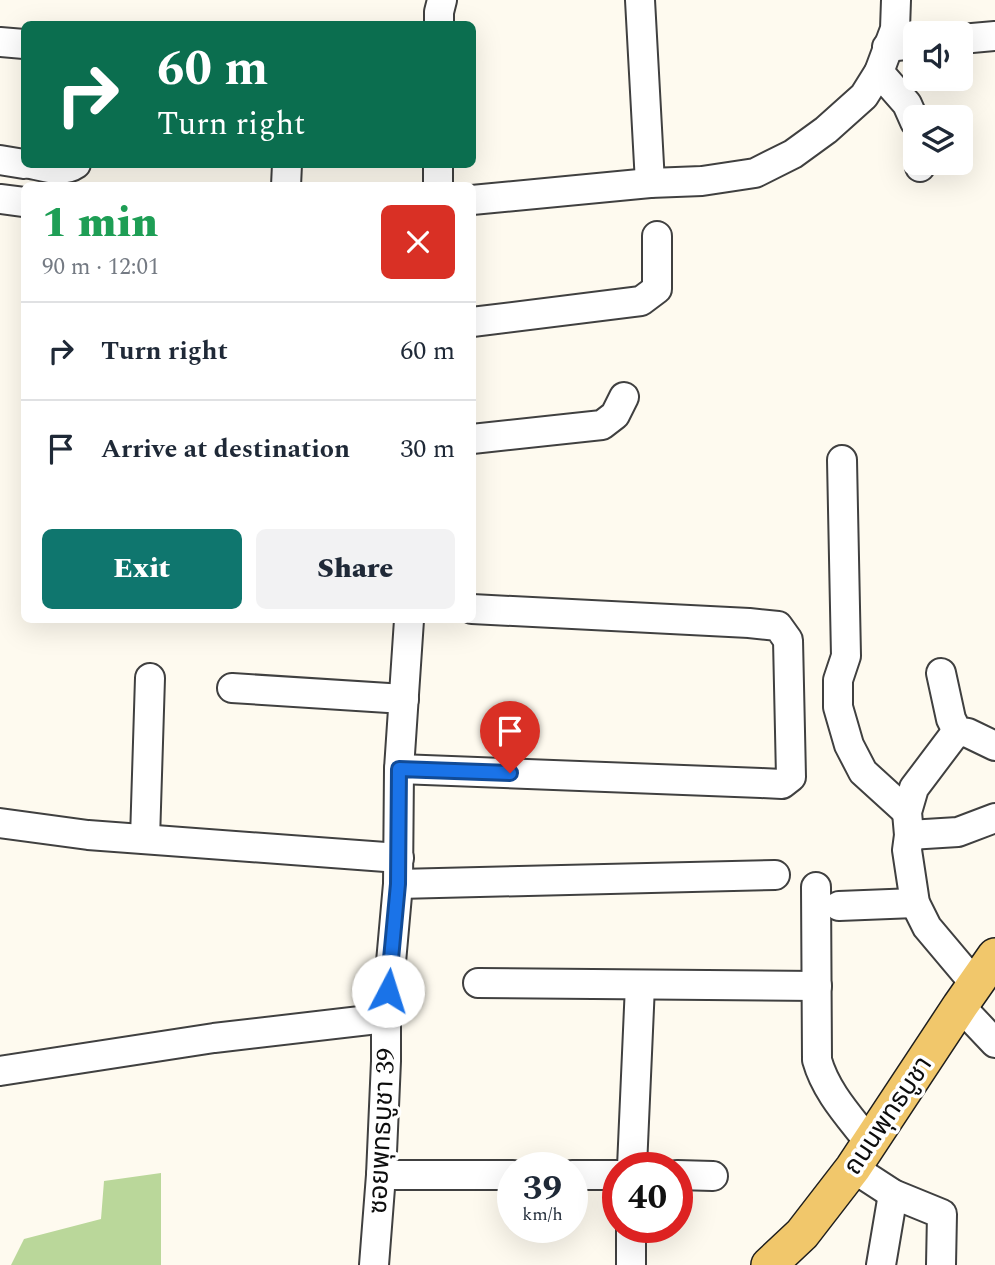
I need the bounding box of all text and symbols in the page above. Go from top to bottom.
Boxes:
map controls [903,21,973,175]
button: sound [903,21,973,91]
text: 60 m [157,32,268,107]
icon: right [42,49,133,140]
text: Turn right [157,100,305,149]
button: layers [903,105,973,175]
text: 1 min [42,192,158,255]
button: close [381,205,455,279]
text: 90 m · 12:01 [42,250,160,285]
text: Turn right [101,331,228,371]
text: 60 m [400,331,455,371]
icon: right [42,332,80,370]
text: Arrive at destination [101,429,350,469]
text: 30 m [400,429,455,469]
icon: arrive [42,430,80,468]
button: Exit [42,529,242,609]
button: Share [256,529,455,609]
pin [480,701,540,773]
icon: arrive [491,712,529,750]
position arrow [351,954,425,1028]
street label: ซอยพุทธบูชา 39 [358,1047,406,1215]
street label: ถนนพุทธบูชา [833,1048,942,1183]
speed limit sign: 40 [602,1152,693,1243]
text: 39 [523,1162,562,1215]
text: km/h [522,1201,563,1228]

